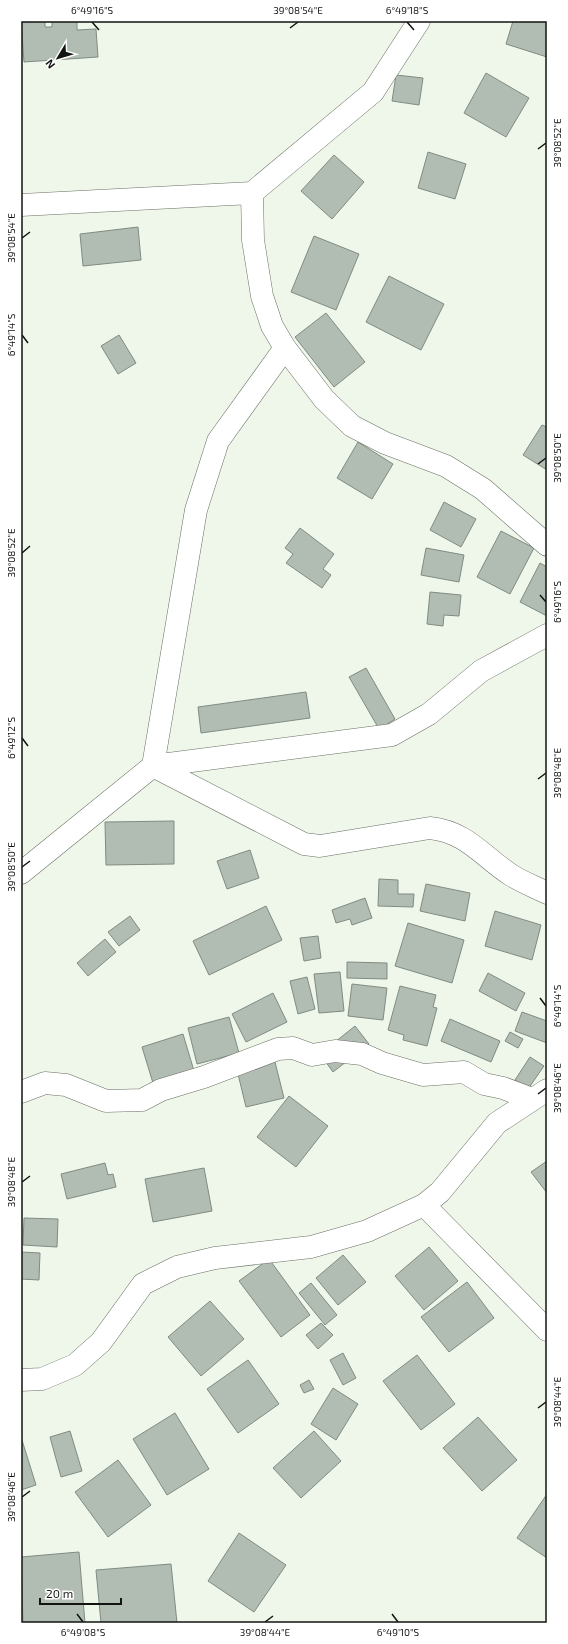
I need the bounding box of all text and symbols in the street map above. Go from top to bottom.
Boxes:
text: 6°49'16"S [71,4,113,16]
text: 39°08'54"E [273,4,323,16]
text: 6°49'18"S [386,4,429,16]
north arrow [38,38,78,78]
text: N [42,57,57,72]
text: 39°08'52"E [551,118,563,168]
text: 39°08'54"E [5,213,17,263]
text: 6°49'14"S [5,313,17,356]
text: 39°08'50"E [551,433,563,483]
text: 39°08'52"E [5,528,17,578]
text: 6°49'16"S [551,581,563,623]
text: 6°49'12"S [5,717,17,759]
text: 39°08'48"E [551,747,563,798]
text: 39°08'50"E [5,842,17,892]
text: 6°49'14"S [551,984,563,1027]
text: 39°08'46"E [551,1063,563,1113]
text: 39°08'48"E [5,1156,17,1207]
text: 39°08'44"E [551,1376,563,1427]
text: 39°08'46"E [5,1472,17,1522]
scale bar [40,1580,121,1606]
text: 20 m [46,1586,73,1600]
text: 6°49'08"S [61,1626,106,1638]
text: 39°08'44"E [240,1626,291,1638]
text: 6°49'10"S [377,1626,420,1638]

